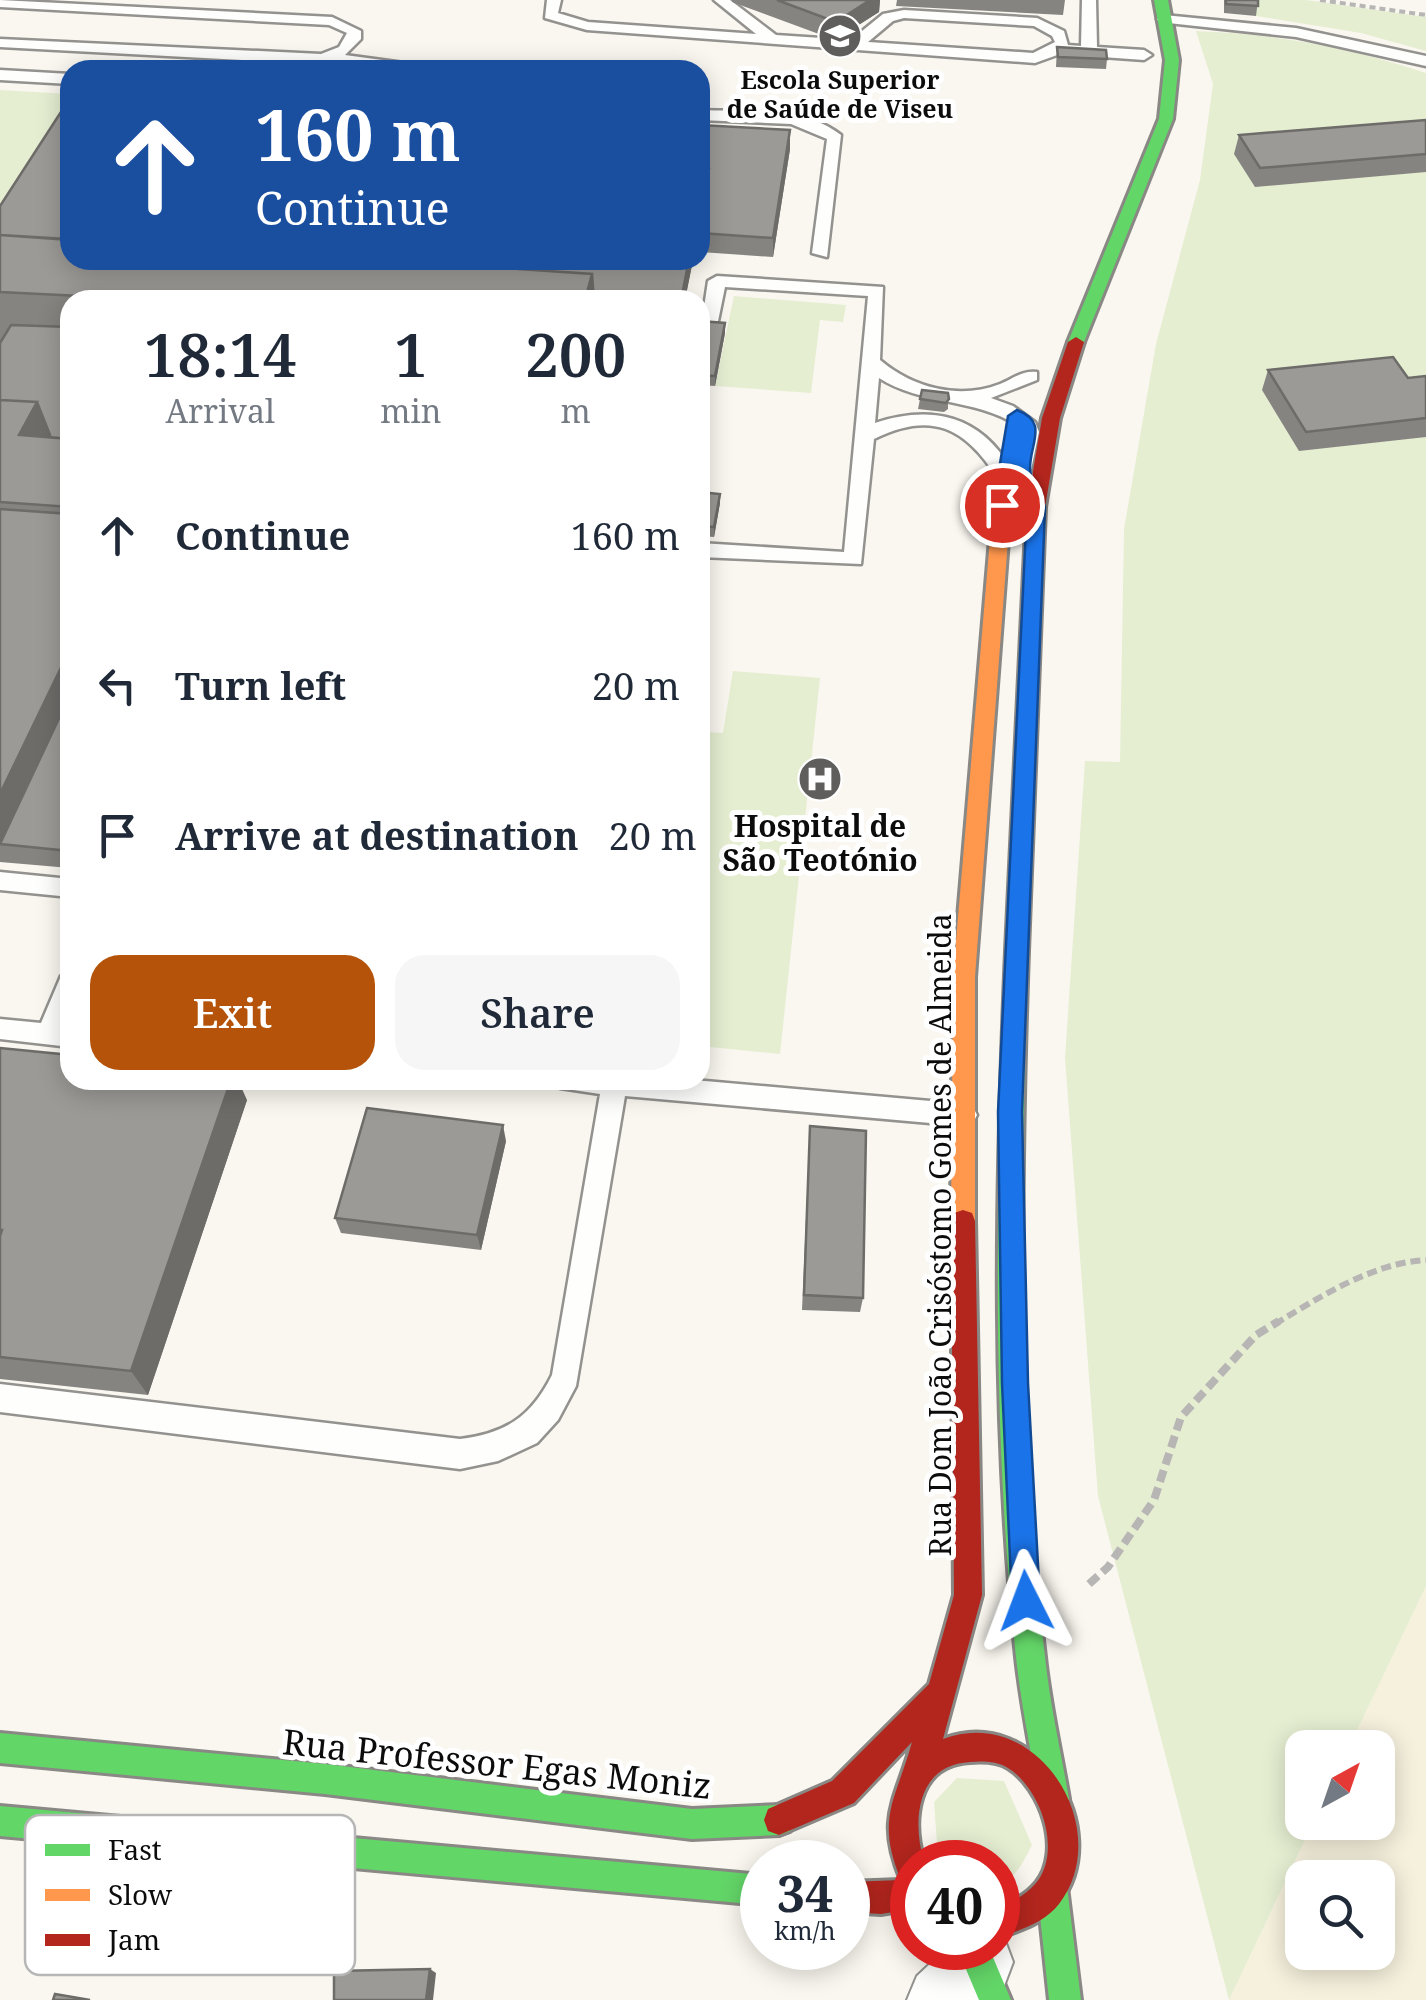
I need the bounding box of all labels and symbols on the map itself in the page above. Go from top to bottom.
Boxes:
school or university icon: Escola Superior de Saúde de Viseu [817,13,863,59]
place label: Escola Superior de Saúde de Viseu [727,62,954,125]
pin [960,463,1045,548]
hospital icon: Hospital de São Teotónio [797,756,843,802]
place label: Hospital de São Teotónio [722,805,918,880]
street label: Rua Dom João Crisóstomo Gomes de Almeida [919,913,960,1557]
position arrow [974,1549,1078,1653]
street label: Rua Professor Egas Moniz [280,1717,714,1809]
north arrow [1285,1730,1395,1840]
legend [25,1815,355,1975]
text: Fast [108,1830,162,1868]
speed limit sign: 40 [890,1840,1020,1970]
text: Slow [108,1875,173,1913]
text: Jam [107,1920,160,1958]

